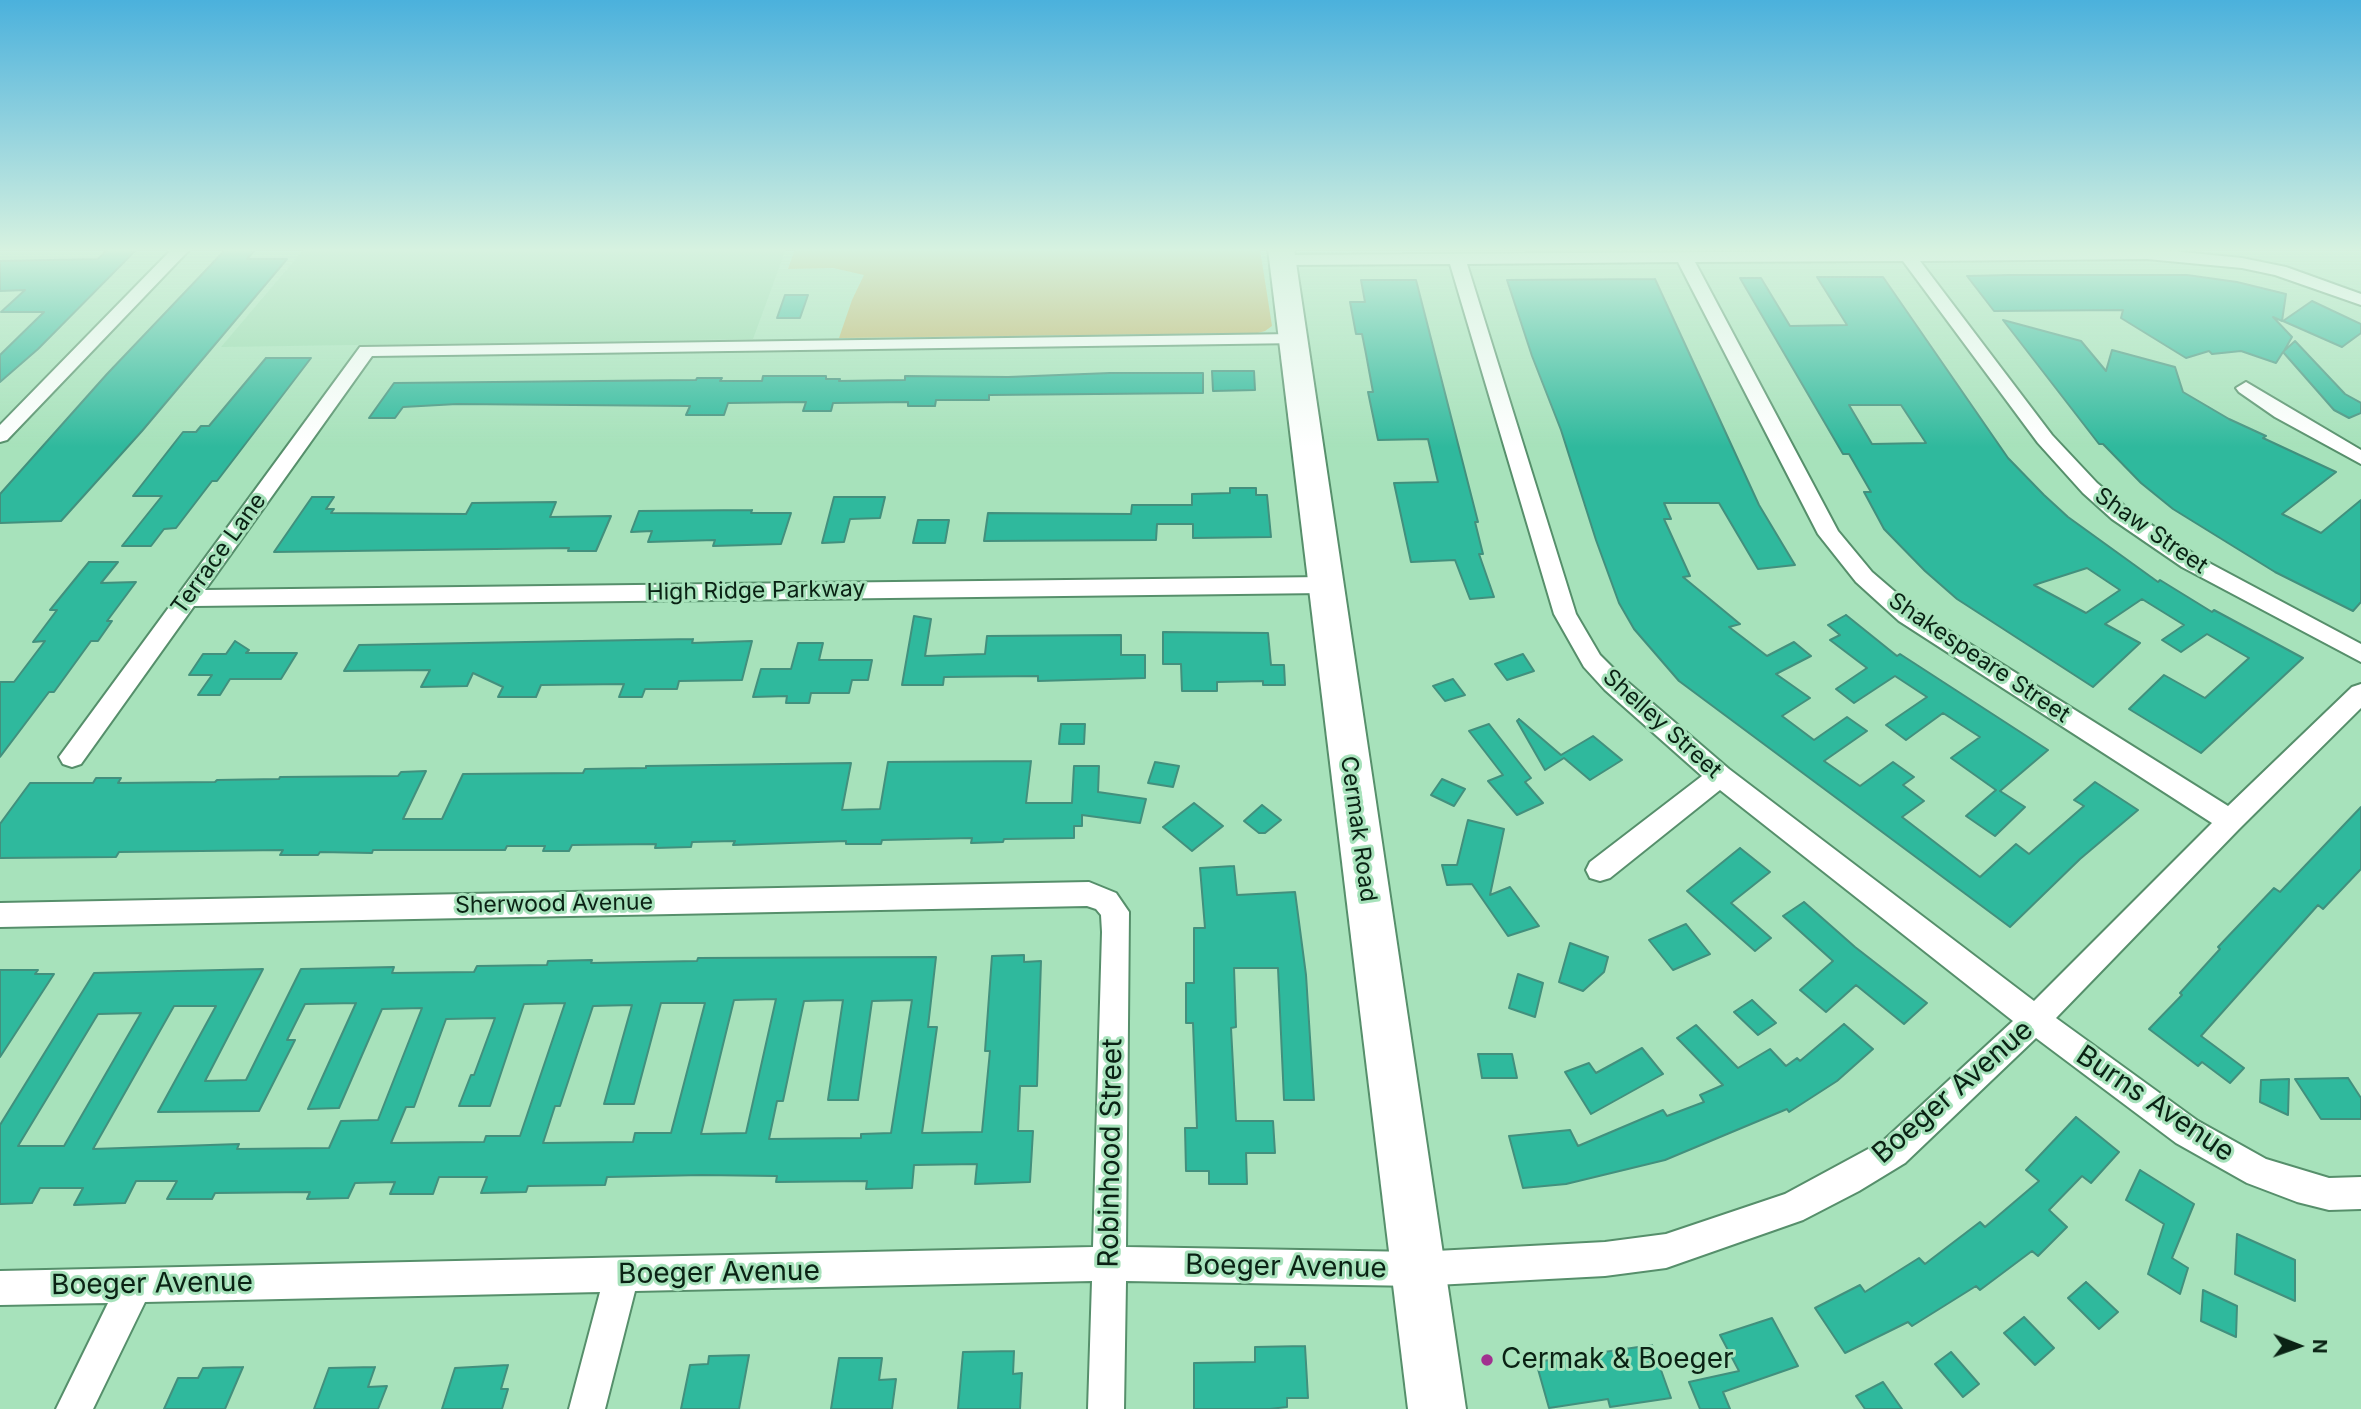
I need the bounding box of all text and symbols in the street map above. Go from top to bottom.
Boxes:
street label: Shaw Street [2089,482,2213,580]
street label: Terrace Lane [166,488,272,620]
street label: High Ridge Parkway [646,575,866,607]
street label: Shakespeare Street [1883,587,2075,729]
street label: Shelley Street [1597,664,1727,784]
street label: Cermak Road [1334,754,1382,904]
street label: Sherwood Avenue [455,888,653,920]
street label: Boeger Avenue [1866,1013,2040,1171]
street label: Robinhood Street [1092,1038,1130,1268]
street label: Burns Avenue [2070,1039,2240,1169]
street label: Boeger Avenue [1185,1248,1387,1286]
street label: Boeger Avenue [618,1254,820,1292]
street label: Boeger Avenue [51,1265,253,1303]
north arrow [2263,1311,2333,1381]
text: N [2308,1339,2331,1354]
place label: Cermak & Boeger [1501,1343,1734,1377]
marker: Cermak & Boeger [1479,1352,1495,1368]

